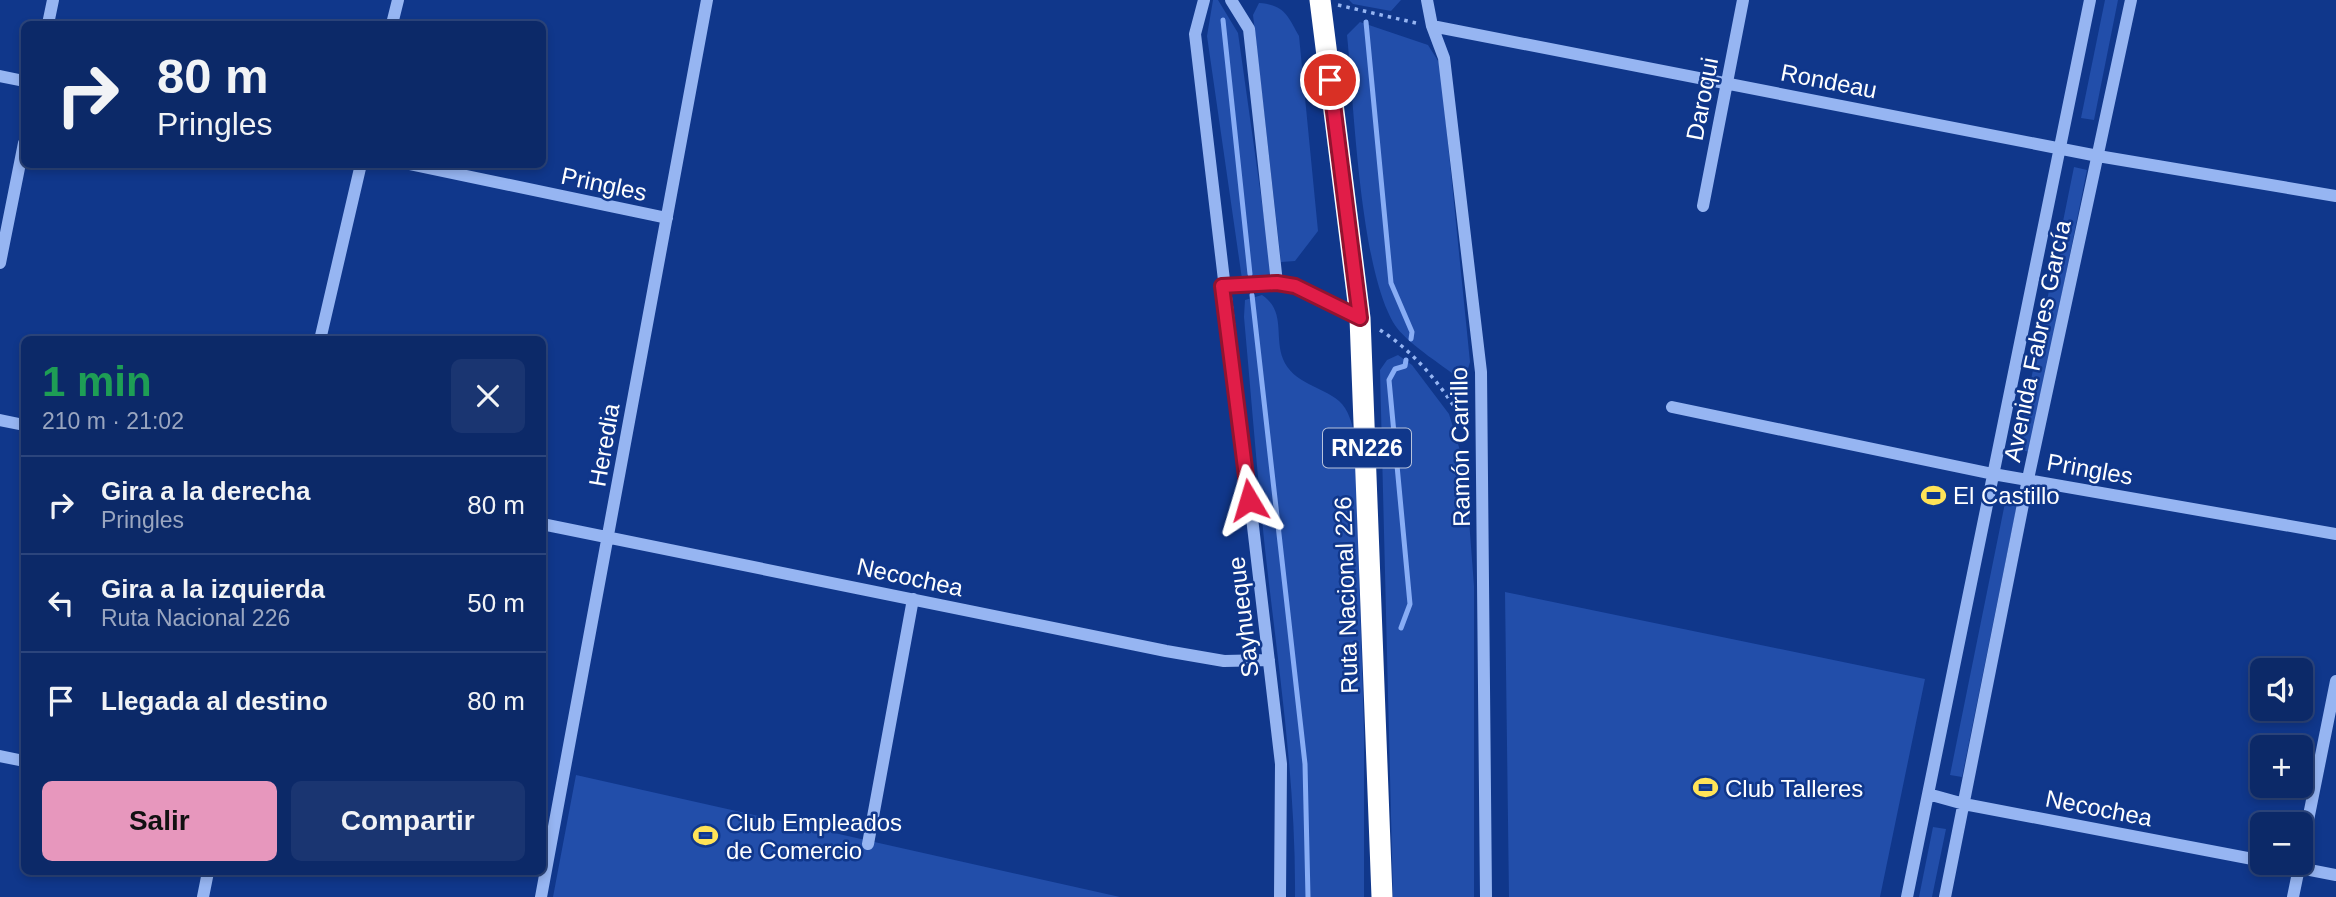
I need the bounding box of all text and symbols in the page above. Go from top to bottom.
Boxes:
icon: right [42,49,133,140]
text: 80 m [157,49,269,103]
pin [1300,50,1360,110]
street label: Daroqui [1681,55,1723,143]
street label: Rondeau [1779,58,1879,104]
icon: arrive [1311,61,1349,99]
text: Pringles [157,106,273,142]
street label: Pringles [559,162,649,206]
street label: Avenida Fabres García [1998,217,2076,464]
text: 1 min [42,358,152,405]
button: close [451,359,525,433]
street label: Ramón Carrillo [1445,367,1475,527]
street label: Heredia [583,401,625,489]
text: 210 m · 21:02 [42,408,184,434]
road number: RN226 [1323,428,1411,468]
street label: Pringles [2045,448,2135,490]
position arrow [1212,463,1286,537]
text: Gira a la derecha [101,476,311,506]
sports icon: El Castillo [1919,481,1947,509]
place label: El Castillo [1953,482,2060,509]
icon: right [42,486,80,524]
text: 80 m [467,490,525,520]
street label: Ruta Nacional 226 [1329,496,1363,694]
text: Pringles [101,507,184,533]
street label: Necochea [854,553,966,602]
street label: Sayhueque [1222,555,1264,679]
text: Gira a la izquierda [101,574,325,604]
icon: left [42,584,80,622]
text: 50 m [467,588,525,618]
text: Ruta Nacional 226 [101,605,290,631]
map controls [2250,658,2313,875]
button: sound [2250,658,2313,721]
icon: arrive [42,682,80,720]
text: Llegada al destino [101,686,328,716]
text: 80 m [467,686,525,716]
button: + [2250,735,2313,798]
sports icon: Club Talleres [1691,774,1719,802]
place label: Club Talleres [1725,775,1863,802]
button: Salir [42,781,277,861]
button: Compartir [291,781,525,861]
street label: Necochea [2043,784,2155,832]
place label: Club Empleados de Comercio [726,809,902,864]
button: − [2250,812,2313,875]
sports icon: Club Empleados de Comercio [692,822,720,850]

